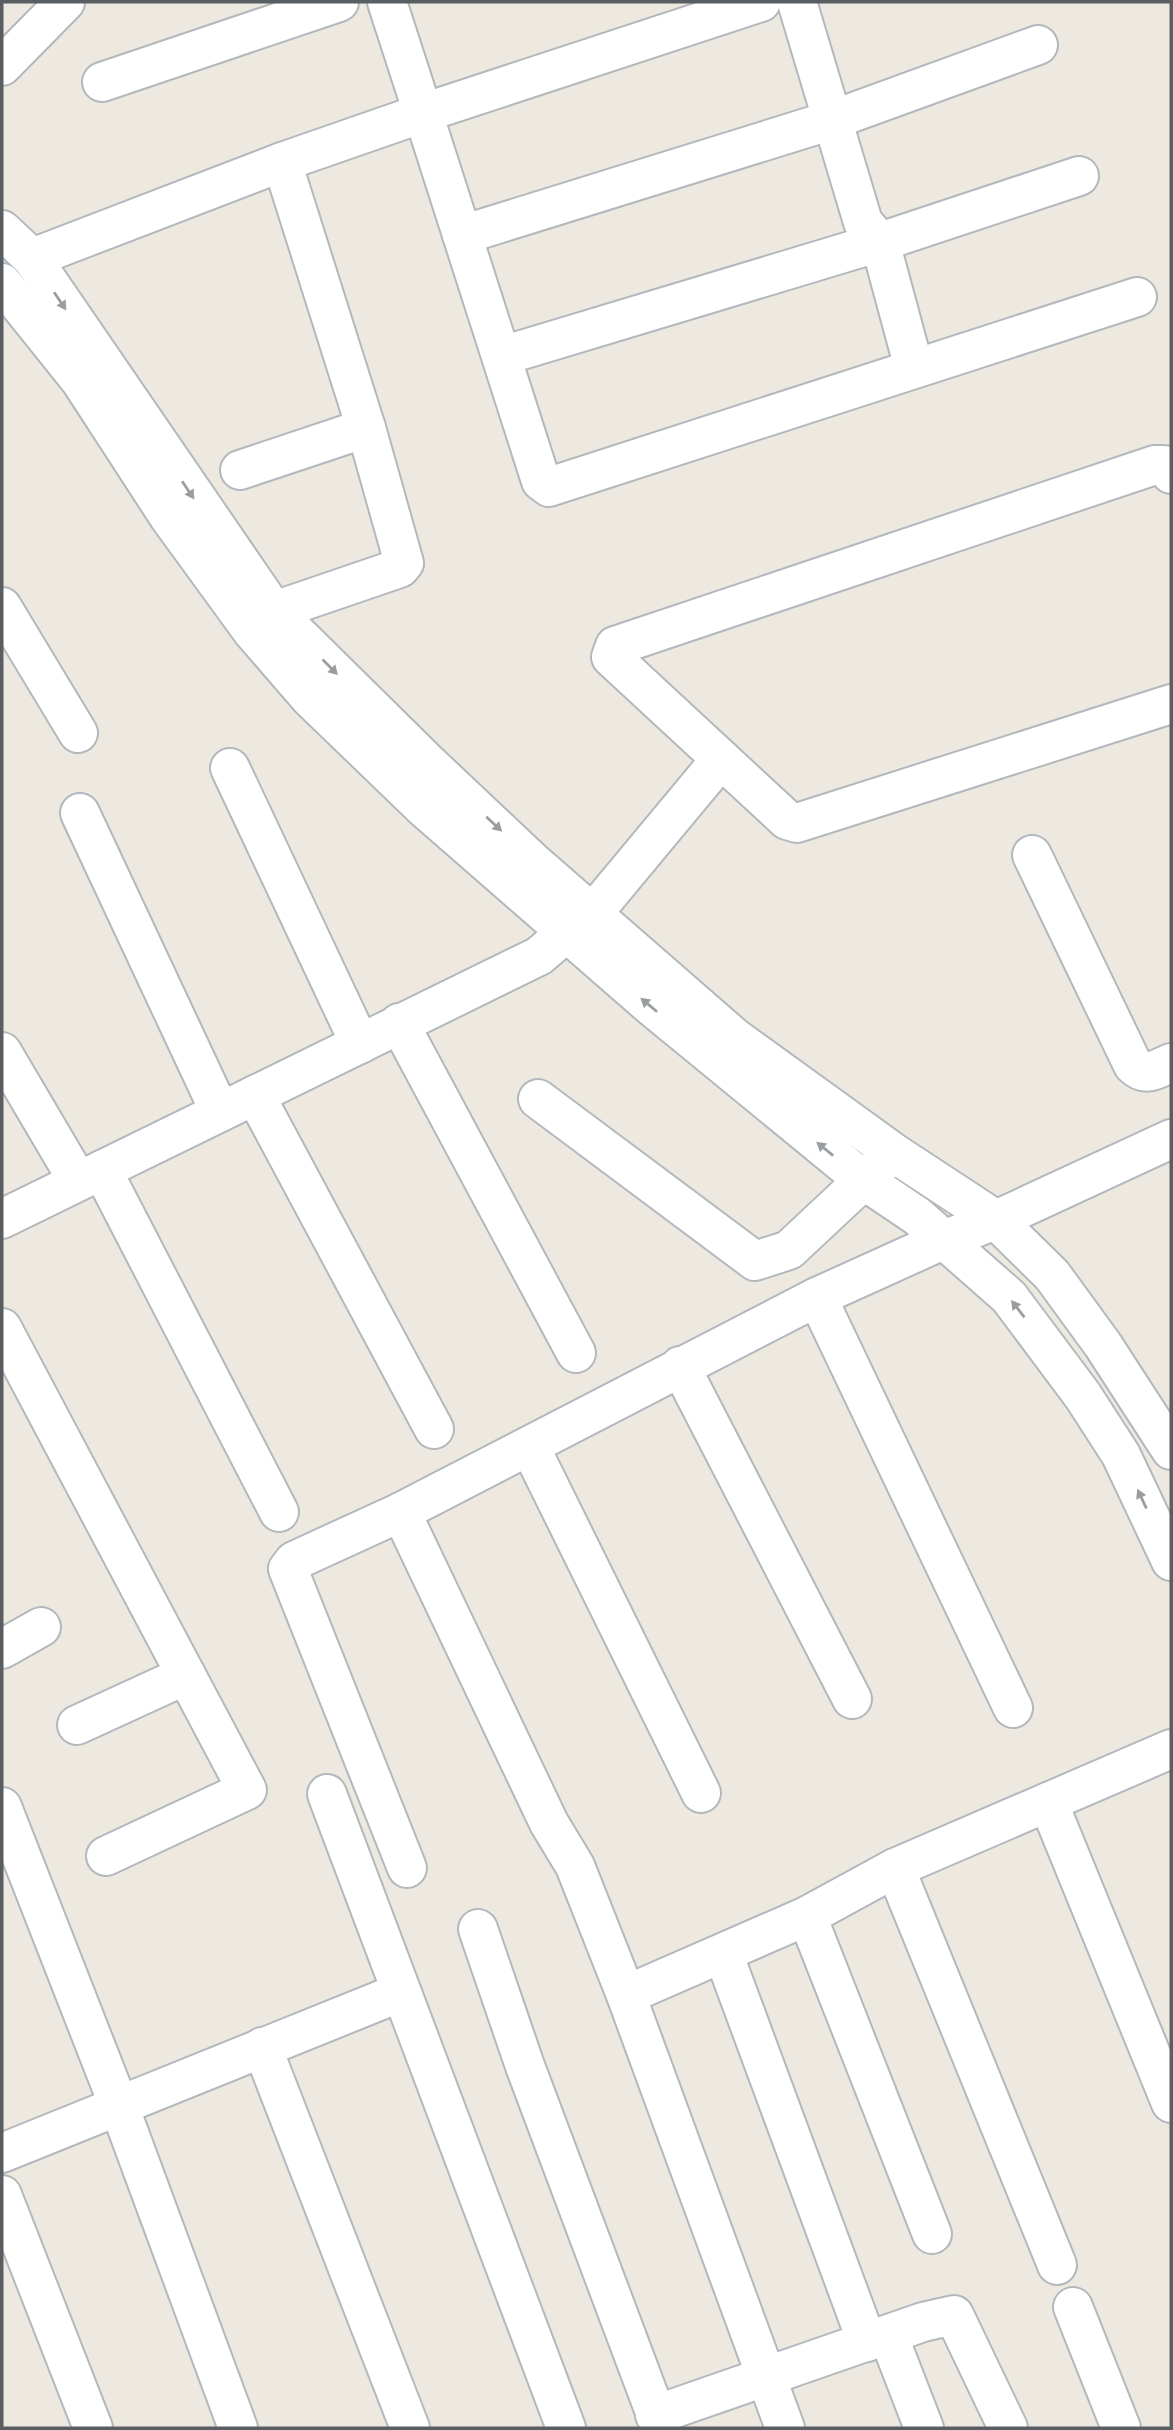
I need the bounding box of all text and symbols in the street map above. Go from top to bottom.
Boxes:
one-way arrow [54,291,67,311]
one-way arrow [181,481,195,499]
one-way arrow [321,658,338,675]
one-way arrow [485,816,502,833]
one-way arrow [641,998,658,1013]
one-way arrow [817,1141,835,1156]
one-way arrow [1011,1301,1026,1319]
one-way arrow [1136,1489,1147,1510]

